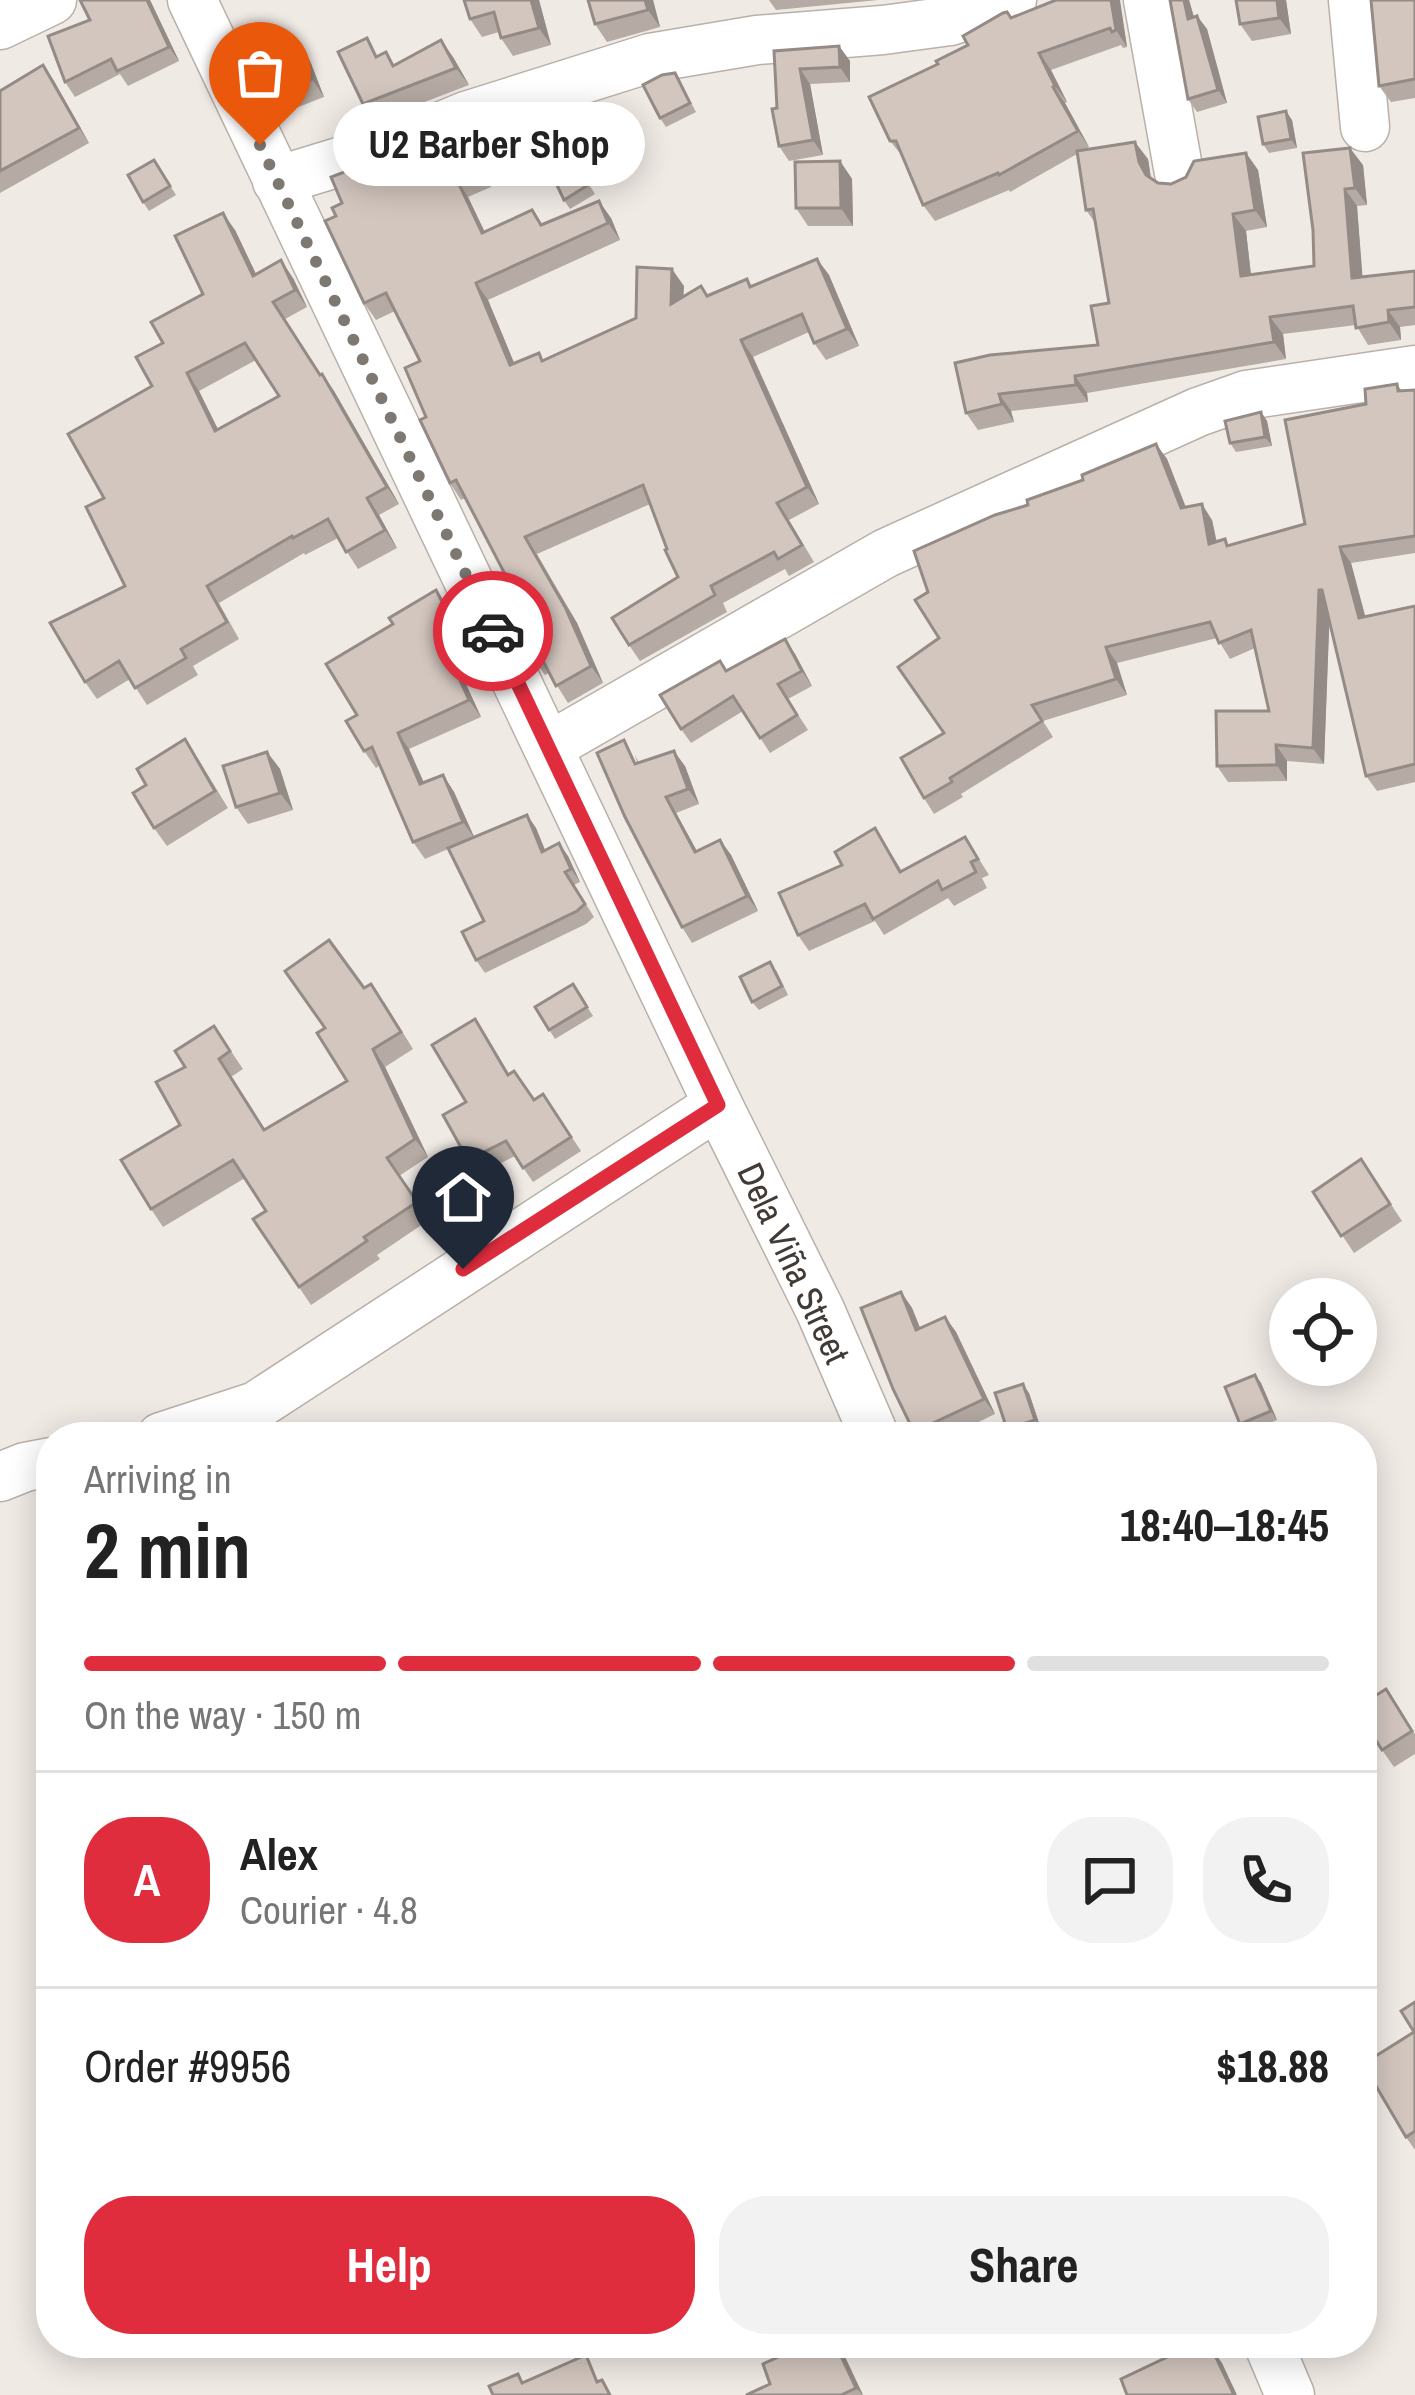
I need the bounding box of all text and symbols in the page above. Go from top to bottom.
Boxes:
pin [209,22,311,145]
icon: bag [227,40,293,106]
callout: U2 Barber Shop [332,103,644,187]
text: U2 Barber Shop [368,118,610,170]
courier [433,571,553,691]
icon: car [460,598,526,664]
pin [412,1146,514,1269]
street label: Dela Viña Street [727,1155,861,1371]
icon: home [430,1164,496,1230]
map controls [1269,1278,1377,1386]
button: locate [1269,1278,1377,1386]
text: Arriving in [84,1453,232,1505]
text: 18:40–18:45 [1120,1494,1329,1555]
text: 2 min [84,1497,251,1602]
text: On the way · 150 m [84,1689,361,1741]
button: chat [1047,1817,1173,1943]
button: phone [1203,1817,1329,1943]
text: Alex [240,1823,318,1884]
text: A [134,1849,160,1910]
text: Courier · 4.8 [240,1884,418,1936]
text: Order #9956 [84,2035,291,2096]
text: $18.88 [1216,2035,1329,2096]
button: Help [84,2196,695,2334]
button: Share [719,2196,1329,2334]

